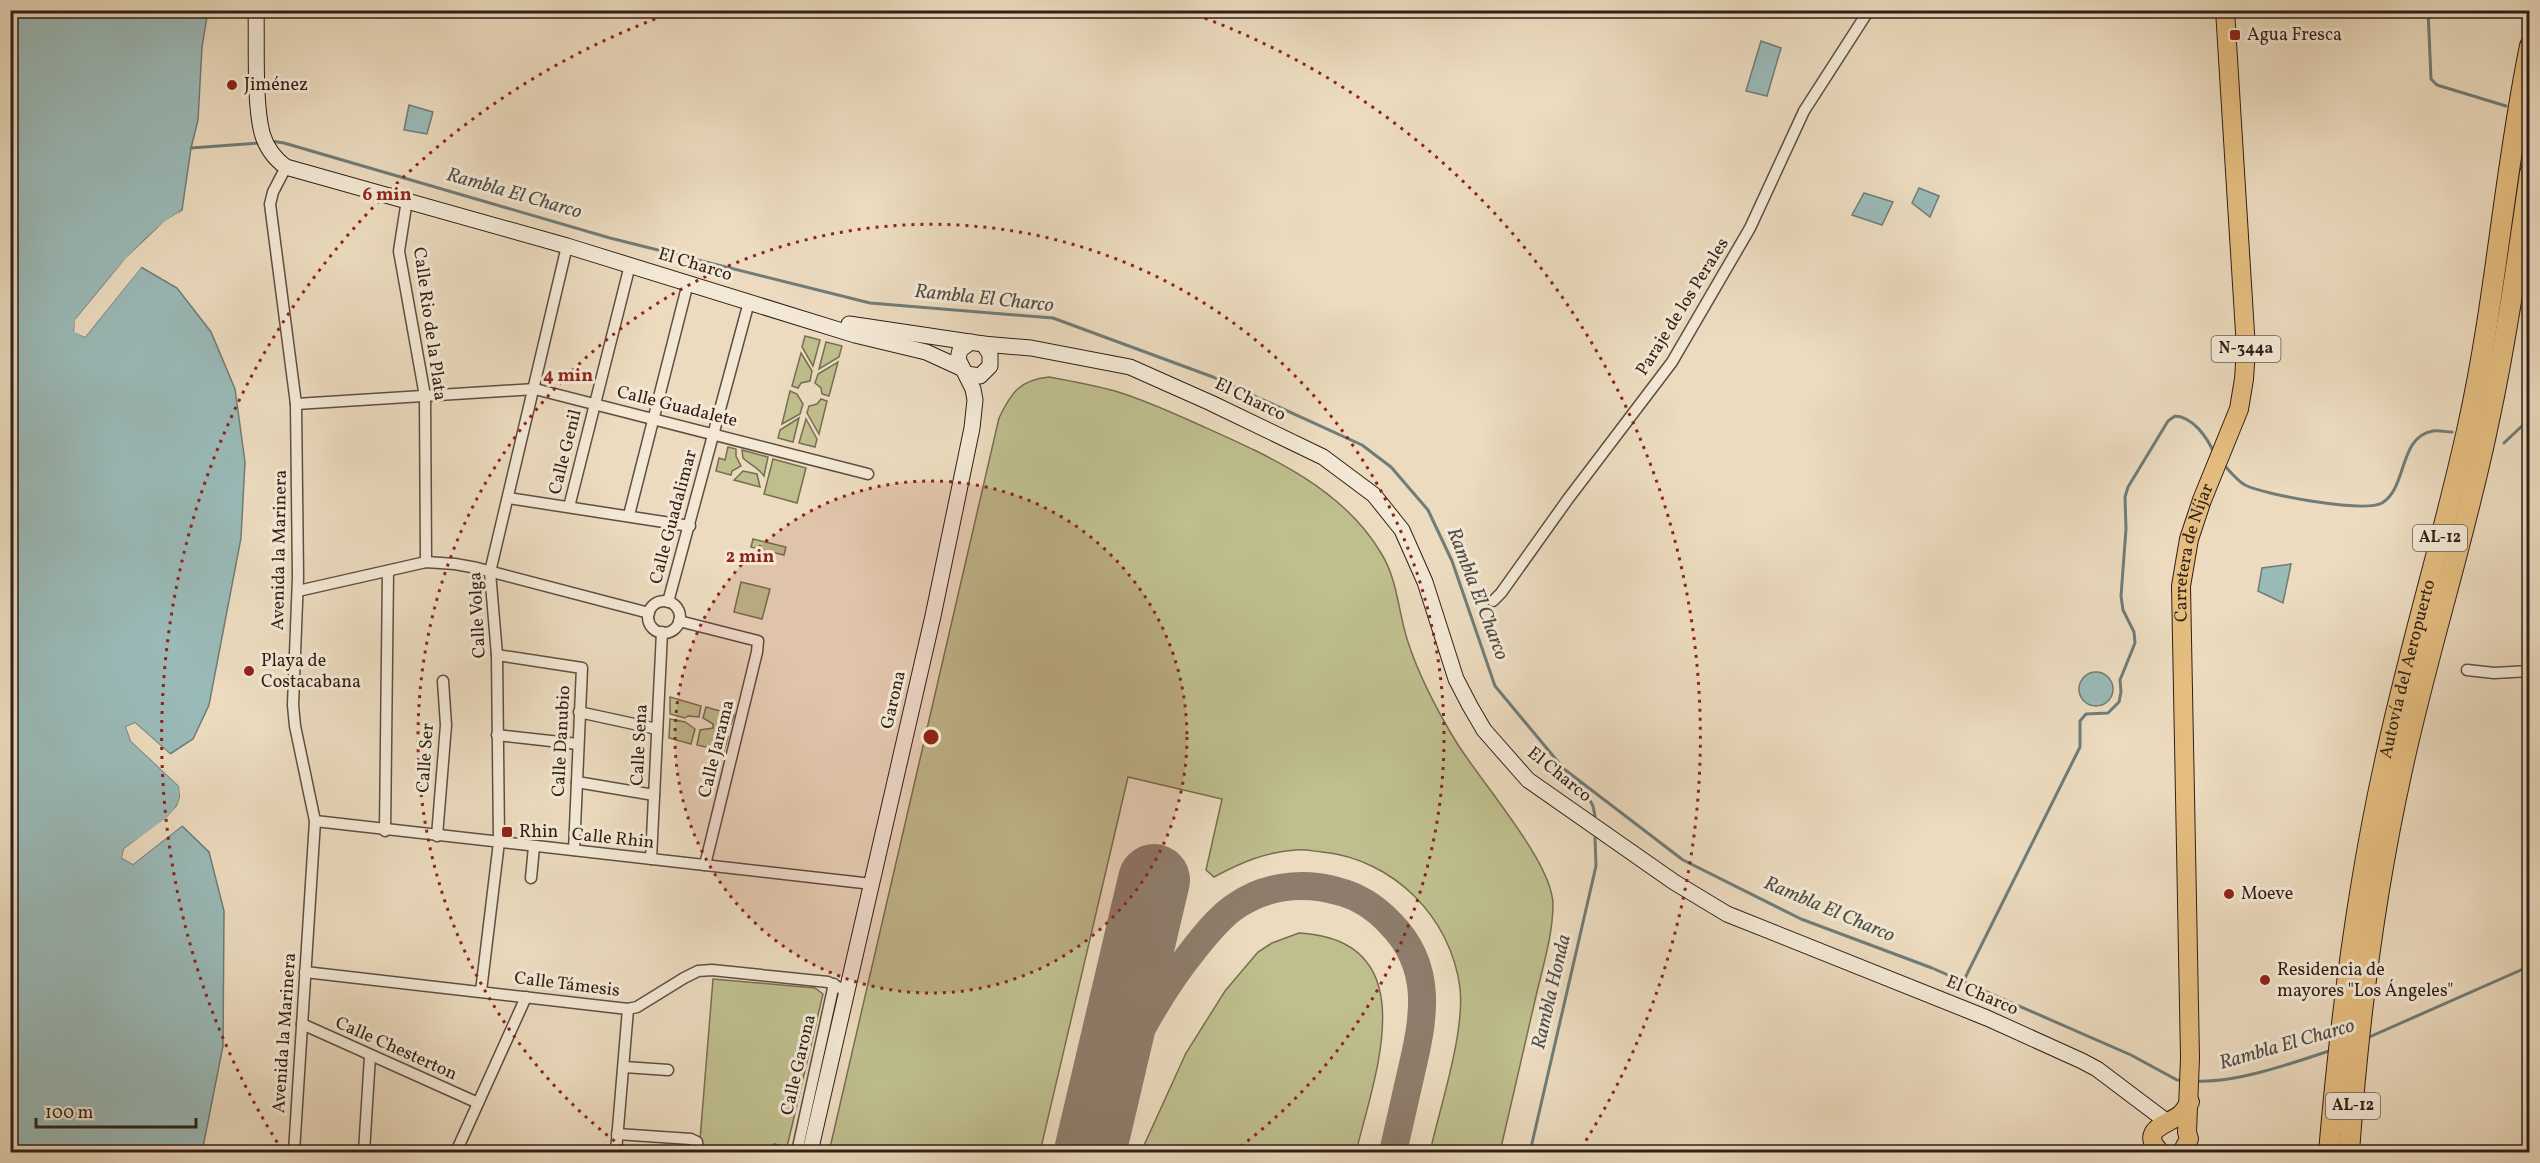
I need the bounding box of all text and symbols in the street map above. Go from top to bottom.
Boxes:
place label: Agua Fresca [2247,23,2342,48]
marker: Agua Fresca [2228,28,2242,42]
place label: Jiménez [244,73,308,98]
marker: Jiménez [225,78,239,92]
water label: Rambla El Charco [443,161,585,227]
text: 6 min [362,183,412,208]
street label: Paraje de los Perales [1630,233,1736,381]
street label: El Charco [655,242,735,288]
street label: Calle Rio de la Plata [406,246,452,402]
water label: Rambla El Charco [913,278,1055,320]
road number: N-344a [2212,336,2280,362]
text: 4 min [543,364,593,389]
street label: El Charco [1210,372,1290,428]
street label: Calle Guadalete [614,380,740,434]
street label: Calle Genil [543,407,589,497]
street label: Calle Guadalimar [644,447,704,587]
street label: Avenida la Marinera [266,469,294,631]
street label: Carretera de Níjar [2168,479,2220,622]
water label: Rambla El Charco [1439,524,1515,664]
road number: AL-12 [2413,525,2467,551]
text: 2 min [726,545,774,570]
street label: Calle Volga [463,571,493,659]
street label: Autovía del Aeropuerto [2373,577,2442,761]
place label: Playa de Costacabana [261,649,361,695]
marker: Playa de Costacabana [242,664,256,678]
street label: Garona [875,668,913,732]
street label: Calle Danubio [547,685,577,797]
street label: Calle Jarama [693,697,741,800]
street label: Calle Sena [625,703,655,786]
street label: Calle Ser [411,722,441,794]
centre of rings [921,727,941,747]
street label: El Charco [1521,741,1597,809]
place label: Rhin [519,820,558,845]
street label: Calle Rhin [571,822,656,856]
marker: Rhin [500,825,514,839]
water label: Rambla El Charco [1759,870,1899,950]
place label: Moeve [2241,882,2293,907]
marker: Moeve [2222,887,2236,901]
water label: Rambla Honda [1525,932,1579,1052]
street label: Avenida la Marinera [267,952,303,1114]
place label: Residencia de mayores "Los Ángeles" [2277,958,2453,1004]
street label: Calle Támesis [513,966,621,1004]
street label: El Charco [1942,970,2022,1022]
marker: Residencia de mayores "Los Ángeles" [2258,973,2272,987]
street label: Calle Chesterton [331,1011,461,1087]
street label: Calle Garona [775,1012,823,1118]
water label: Rambla El Charco [2216,1012,2358,1078]
scale bar [36,1091,196,1129]
road number: AL-12 [2326,1093,2380,1119]
text: 100 m [45,1101,94,1126]

